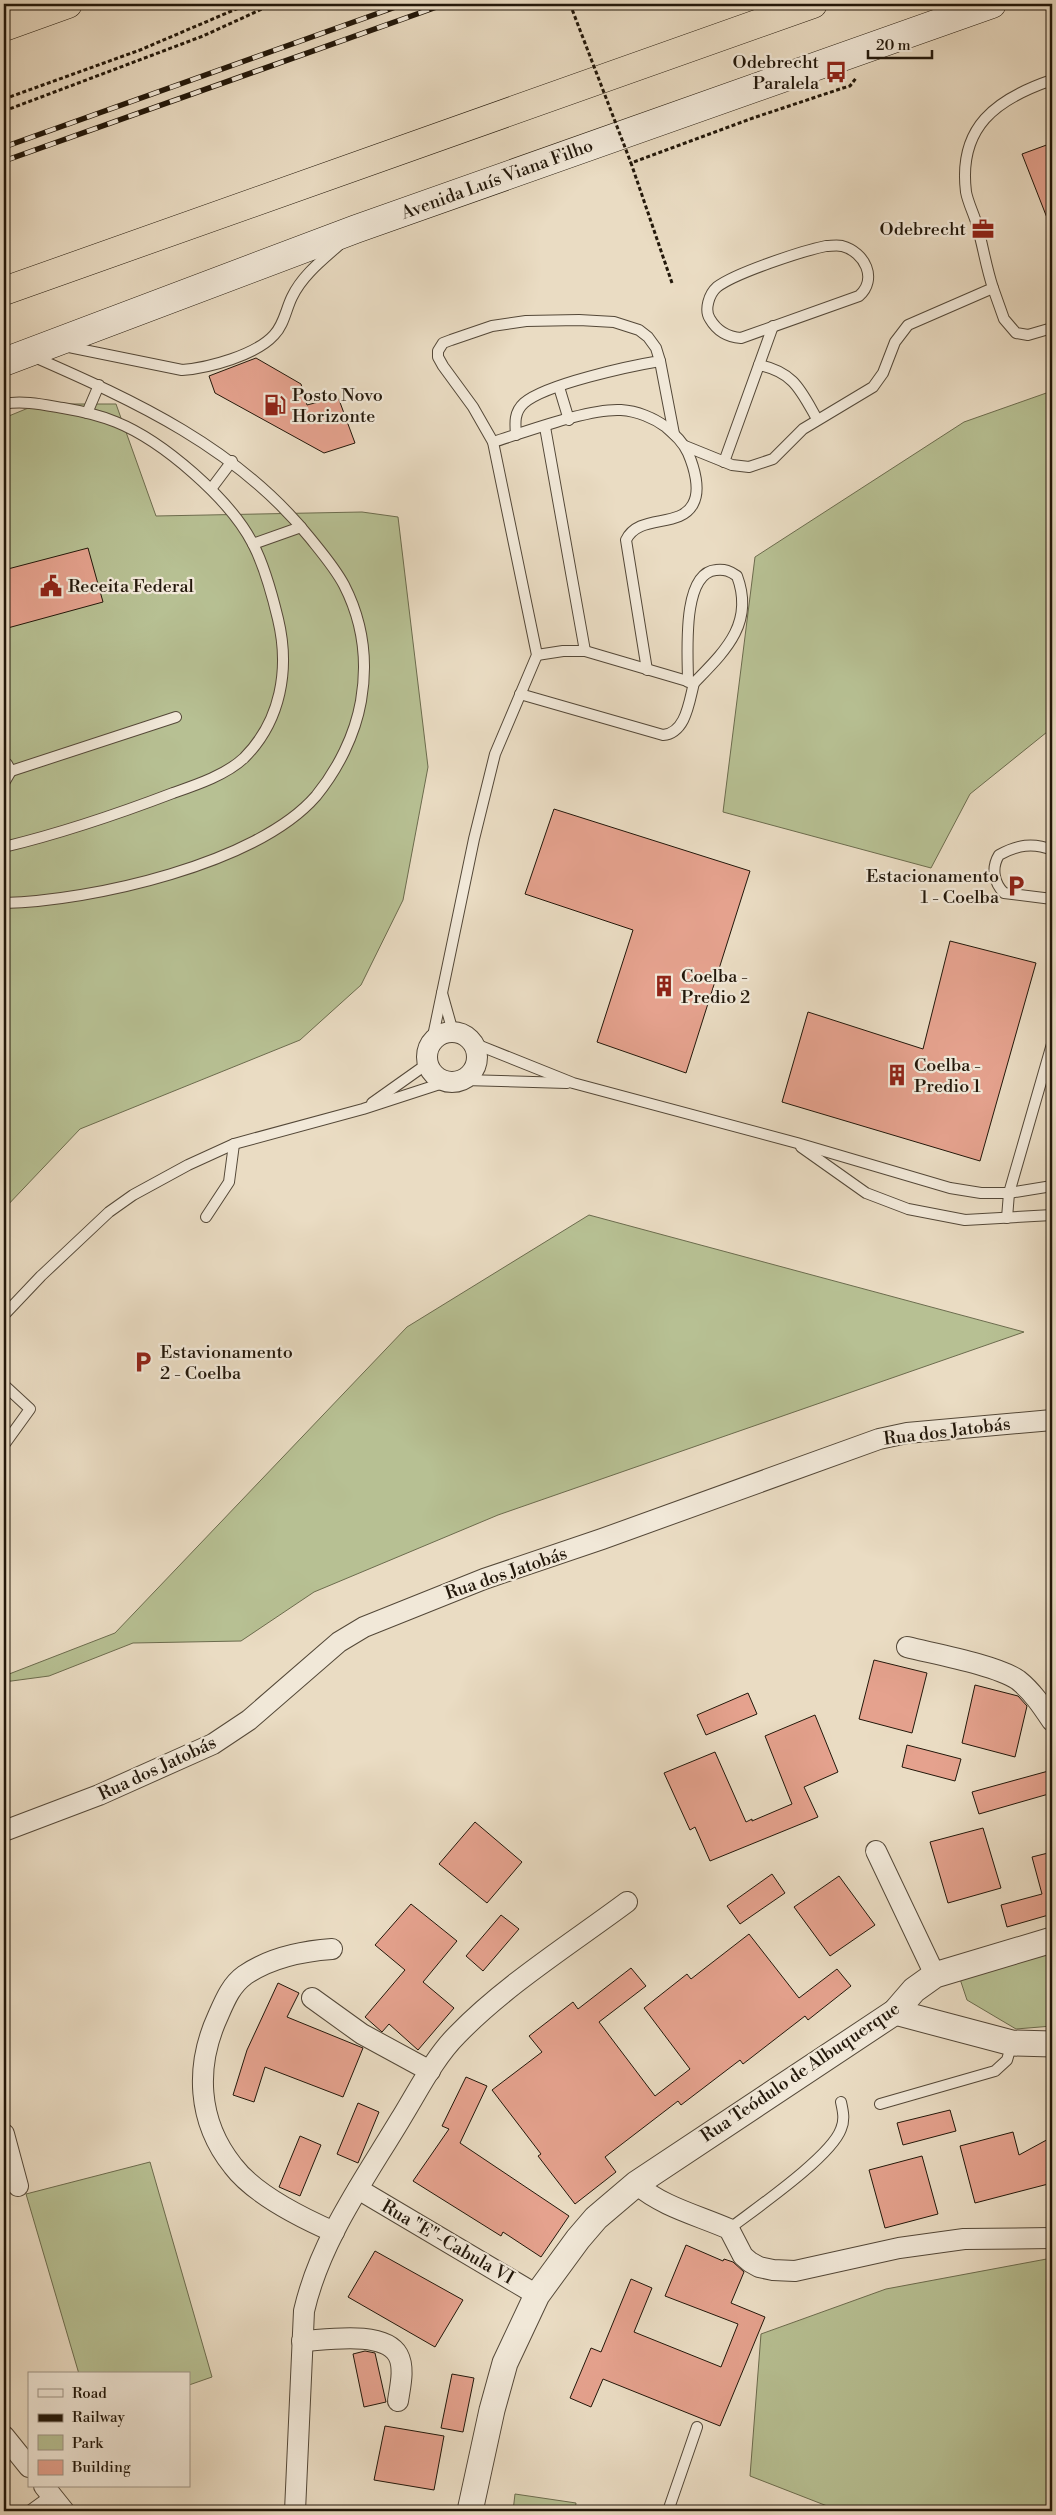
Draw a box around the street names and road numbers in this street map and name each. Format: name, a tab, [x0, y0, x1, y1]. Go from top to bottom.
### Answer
street label: Avenida Luís Viana Filho	[397, 134, 596, 225]
street label: Rua dos Jatobás	[882, 1412, 1012, 1451]
street label: Rua dos Jatobás	[442, 1542, 570, 1605]
street label: Rua dos Jatobás	[94, 1731, 220, 1806]
street label: Rua Teódulo de Albuquerque	[696, 1997, 904, 2148]
street label: Rua "E"-Cabula VI	[377, 2195, 518, 2290]

